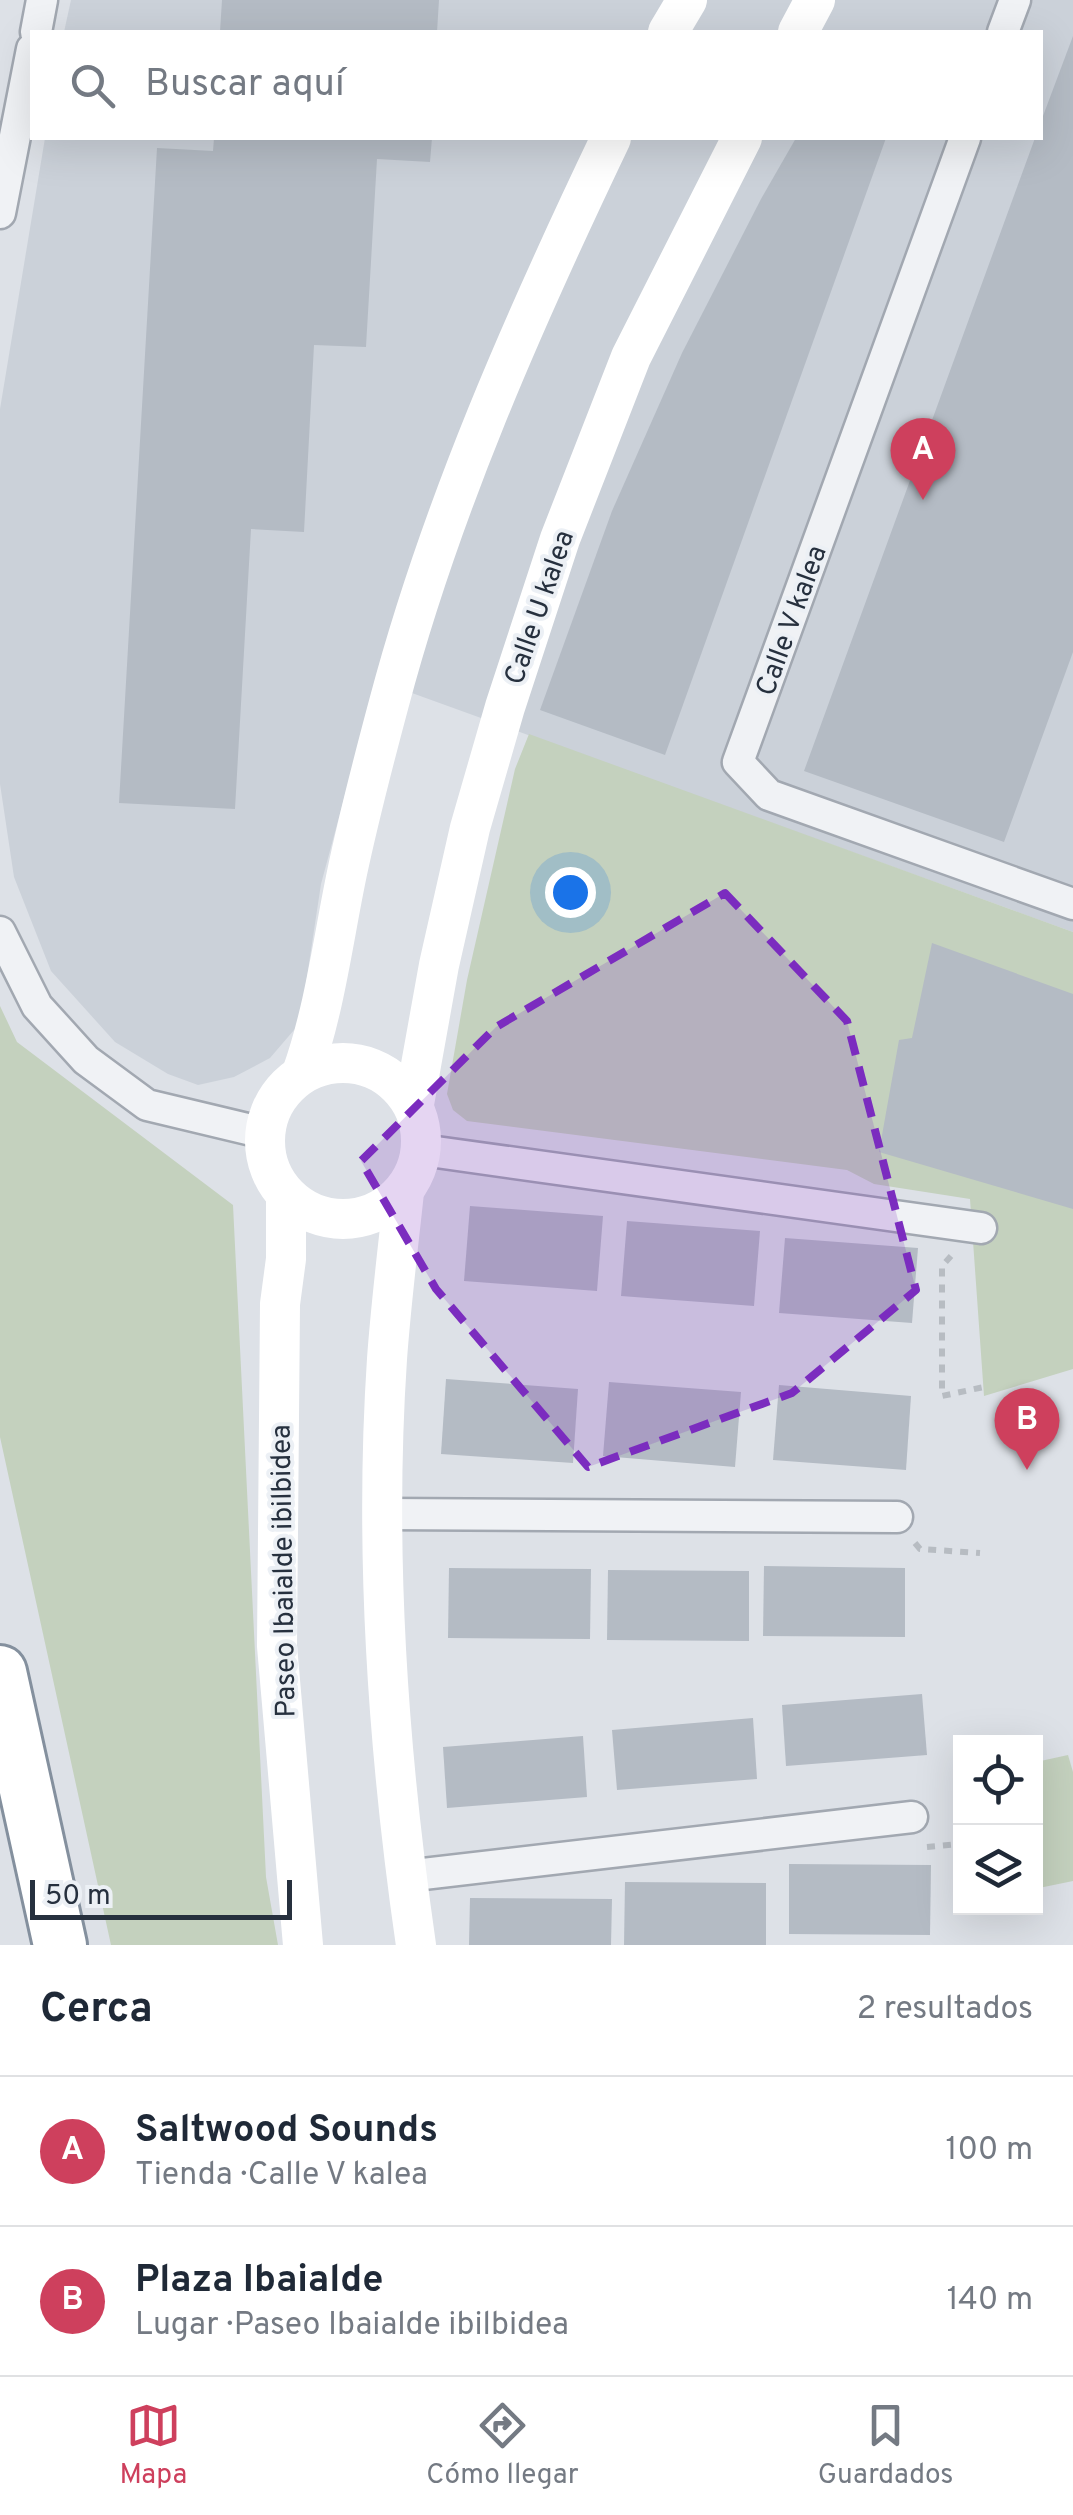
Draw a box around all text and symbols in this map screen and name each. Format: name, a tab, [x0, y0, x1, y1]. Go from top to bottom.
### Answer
search box	[30, 30, 1043, 140]
icon: search	[65, 58, 120, 113]
text: Buscar aquí	[145, 61, 345, 110]
pin: A	[890, 418, 956, 500]
street label: Calle U kalea	[498, 526, 584, 690]
street label: Calle V kalea	[749, 541, 837, 701]
your location	[545, 867, 596, 918]
pin: B	[994, 1388, 1060, 1470]
street label: Paseo Ibaialde ibilbidea	[264, 1424, 306, 1718]
map controls	[953, 1735, 1043, 1915]
button: locate	[953, 1735, 1043, 1825]
button: layers	[953, 1825, 1043, 1915]
scale bar	[30, 1875, 292, 1920]
text: 50 m	[45, 1879, 111, 1915]
text: Cerca	[40, 1984, 153, 2037]
text: 2 resultados	[857, 1990, 1033, 2030]
text: Saltwood Sounds	[135, 2107, 438, 2156]
text: A	[61, 2131, 84, 2171]
text: 100 m	[946, 2131, 1033, 2171]
text: Tienda · Calle V kalea	[135, 2156, 428, 2196]
text: Plaza Ibaialde	[135, 2257, 383, 2306]
text: B	[61, 2281, 84, 2321]
text: 140 m	[947, 2281, 1033, 2321]
text: Lugar · Paseo Ibaialde ibilbidea	[135, 2306, 569, 2346]
tab: Mapa	[120, 2398, 187, 2494]
tab: Cómo llegar	[426, 2398, 579, 2494]
tab: Guardados	[818, 2398, 953, 2494]

